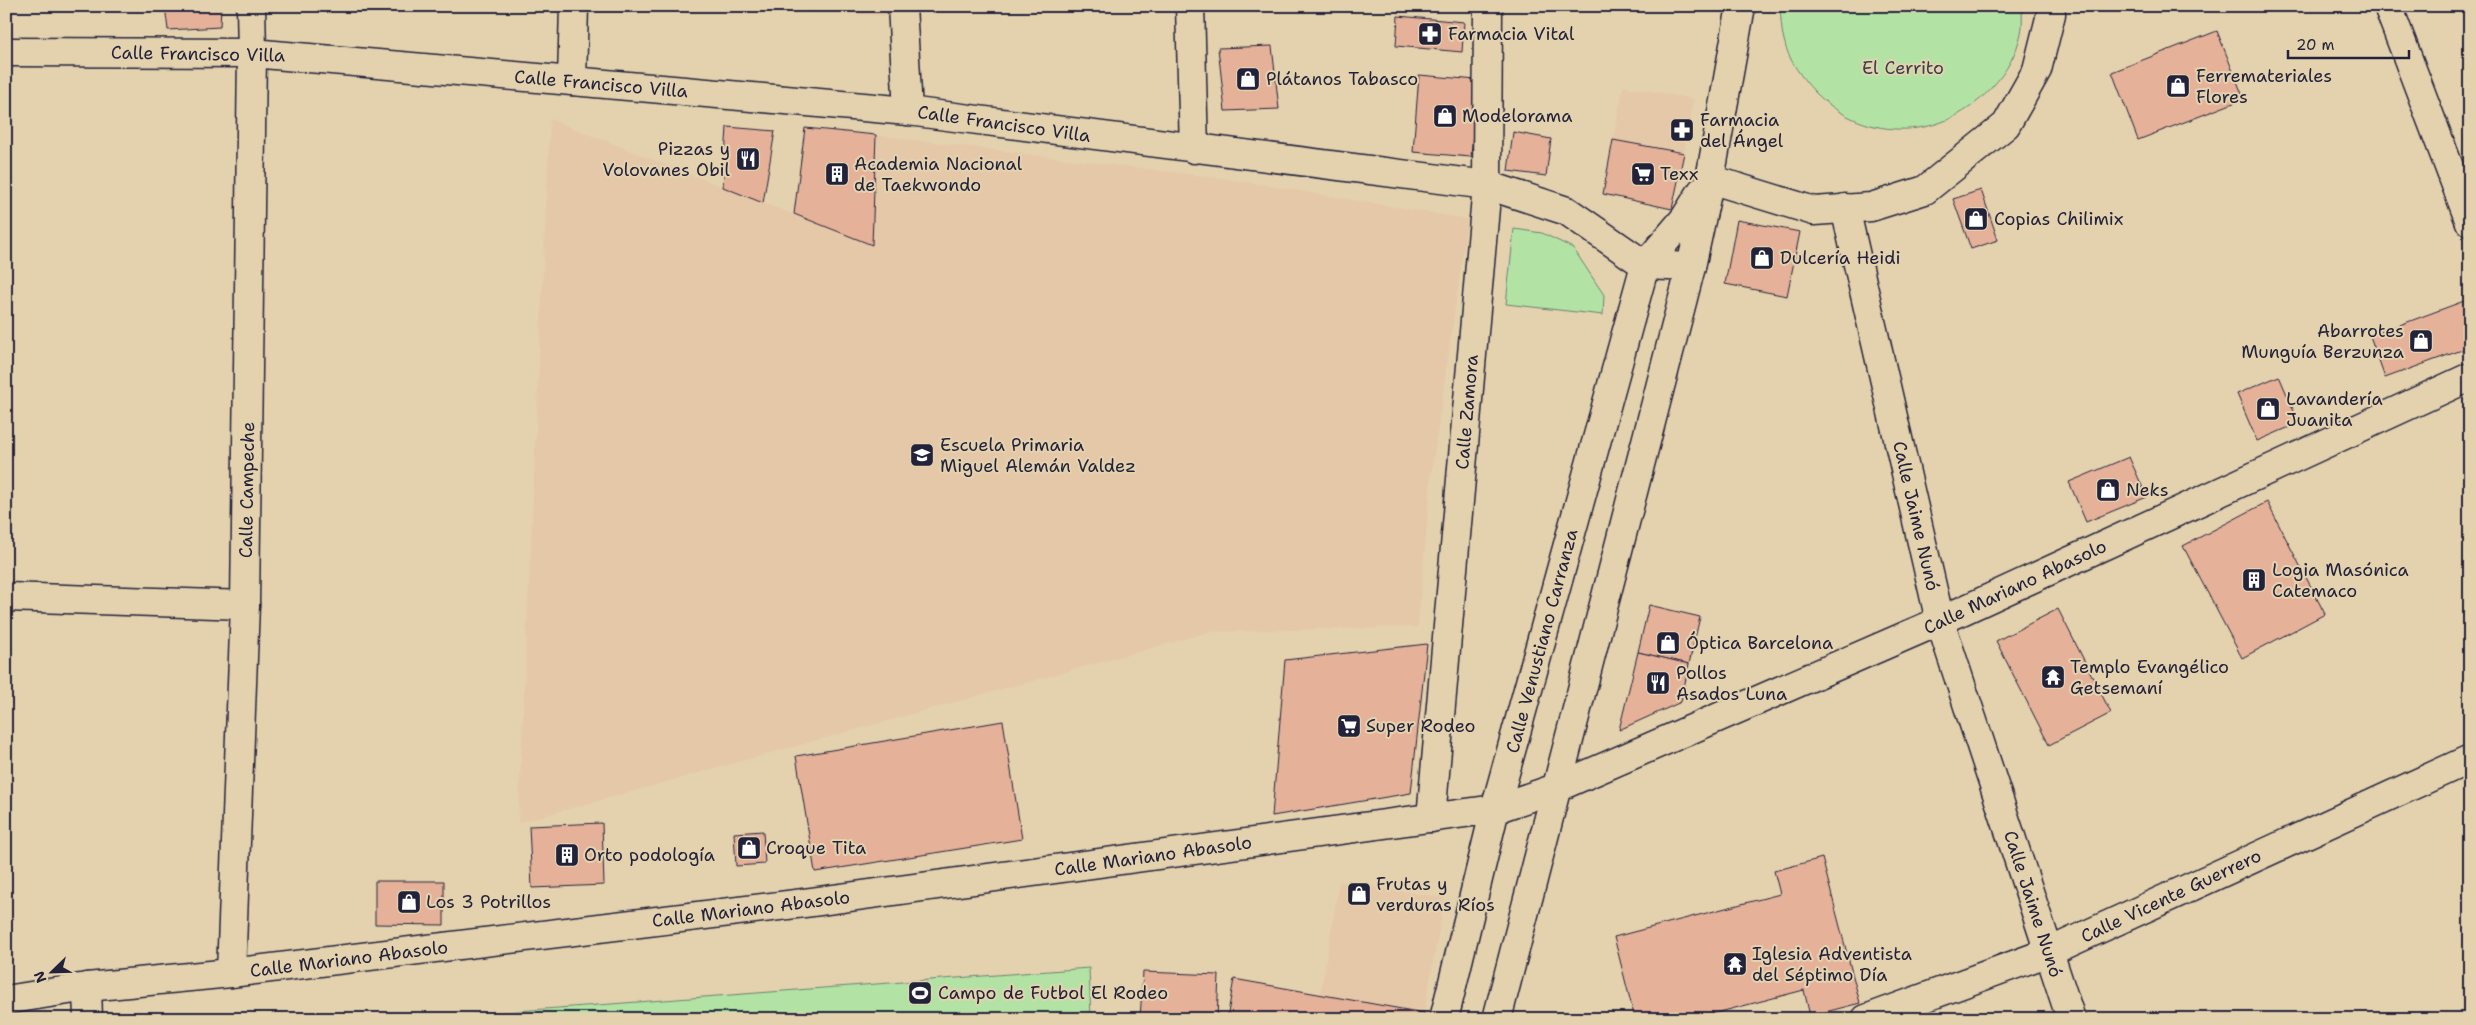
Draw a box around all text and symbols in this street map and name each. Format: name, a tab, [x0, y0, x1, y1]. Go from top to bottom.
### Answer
pharmacy icon: Farmacia Vital	[1417, 21, 1443, 47]
place label: Farmacia Vital	[1448, 22, 1575, 46]
scale bar	[2288, 28, 2410, 60]
text: 20 m	[2296, 35, 2335, 55]
street label: Calle Francisco Villa	[111, 40, 285, 68]
park label: El Cerrito	[1862, 56, 1944, 80]
street label: Calle Francisco Villa	[513, 64, 689, 104]
place label: Ferremateriales Flores	[2196, 64, 2332, 109]
shop icon: Plátanos Tabasco	[1235, 66, 1261, 92]
place label: Plátanos Tabasco	[1266, 67, 1418, 91]
shop icon: Ferremateriales Flores	[2165, 73, 2191, 99]
street label: Calle Francisco Villa	[916, 100, 1092, 148]
shop icon: Modelorama	[1432, 103, 1458, 129]
place label: Modelorama	[1462, 104, 1572, 128]
place label: Farmacia del Ángel	[1700, 108, 1784, 153]
pharmacy icon: Farmacia del Ángel	[1669, 117, 1695, 143]
place label: Pizzas y Volovanes Obil	[602, 137, 731, 182]
restaurant icon: Pizzas y Volovanes Obil	[735, 146, 761, 172]
place label: Academia Nacional de Taekwondo	[854, 152, 1023, 197]
building icon: Academia Nacional de Taekwondo	[824, 161, 850, 187]
supermarket icon: Texx	[1630, 161, 1656, 187]
place label: Texx	[1660, 162, 1698, 186]
shop icon: Copias Chilimix	[1963, 206, 1989, 232]
place label: Copias Chilimix	[1994, 207, 2123, 231]
shop icon: Dulcería Heidi	[1749, 245, 1775, 271]
place label: Dulcería Heidi	[1780, 246, 1901, 270]
place label: Abarrotes Munguía Berzunza	[2241, 319, 2404, 364]
shop icon: Abarrotes Munguía Berzunza	[2408, 328, 2434, 354]
street label: Calle Zamora	[1450, 354, 1484, 470]
place label: Lavandería Juanita	[2286, 387, 2383, 432]
shop icon: Lavandería Juanita	[2255, 396, 2281, 422]
street label: Calle Campeche	[234, 422, 260, 558]
place label: Escuela Primaria Miguel Alemán Valdez	[940, 433, 1136, 478]
street label: Calle Jaime Nunó	[1887, 439, 1945, 593]
school or university icon: Escuela Primaria Miguel Alemán Valdez	[909, 442, 935, 468]
shop icon: Neks	[2095, 477, 2121, 503]
place label: Neks	[2126, 478, 2169, 502]
street label: Calle Venustiano Carranza	[1500, 526, 1584, 756]
street label: Calle Mariano Abasolo	[1920, 534, 2110, 640]
place label: Logia Masónica Catemaco	[2272, 558, 2409, 603]
building icon: Logia Masónica Catemaco	[2241, 567, 2267, 593]
shop icon: Óptica Barcelona	[1655, 630, 1681, 656]
place label: Óptica Barcelona	[1686, 631, 1833, 655]
place label: Templo Evangélico Getsemaní	[2070, 655, 2229, 700]
place label: Pollos Asados Luna	[1676, 661, 1787, 706]
temple icon: Templo Evangélico Getsemaní	[2040, 664, 2066, 690]
restaurant icon: Pollos Asados Luna	[1645, 670, 1671, 696]
supermarket icon: Super Rodeo	[1336, 713, 1362, 739]
place label: Super Rodeo	[1366, 714, 1476, 738]
street label: Calle Jaime Nunó	[1998, 828, 2068, 980]
street label: Calle Mariano Abasolo	[1053, 830, 1253, 882]
shop icon: Croque Tita	[736, 835, 762, 861]
place label: Croque Tita	[766, 836, 866, 860]
building icon: Orto podología	[554, 842, 580, 868]
place label: Orto podología	[584, 843, 715, 867]
street label: Calle Vicente Guerrero	[2077, 844, 2265, 948]
place label: Frutas y verduras Ríos	[1376, 872, 1495, 917]
shop icon: Frutas y verduras Ríos	[1346, 881, 1372, 907]
street label: Calle Mariano Abasolo	[651, 885, 851, 933]
shop icon: Los 3 Potrillos	[396, 889, 422, 915]
place label: Los 3 Potrillos	[426, 890, 551, 914]
street label: Calle Mariano Abasolo	[249, 935, 449, 983]
place label: Iglesia Adventista del Séptimo Día	[1752, 942, 1912, 987]
north arrow	[28, 948, 78, 998]
temple icon: Iglesia Adventista del Séptimo Día	[1722, 951, 1748, 977]
text: N	[30, 968, 50, 986]
sports icon: Campo de Futbol El Rodeo	[907, 980, 933, 1006]
place label: Campo de Futbol El Rodeo	[938, 981, 1168, 1005]

